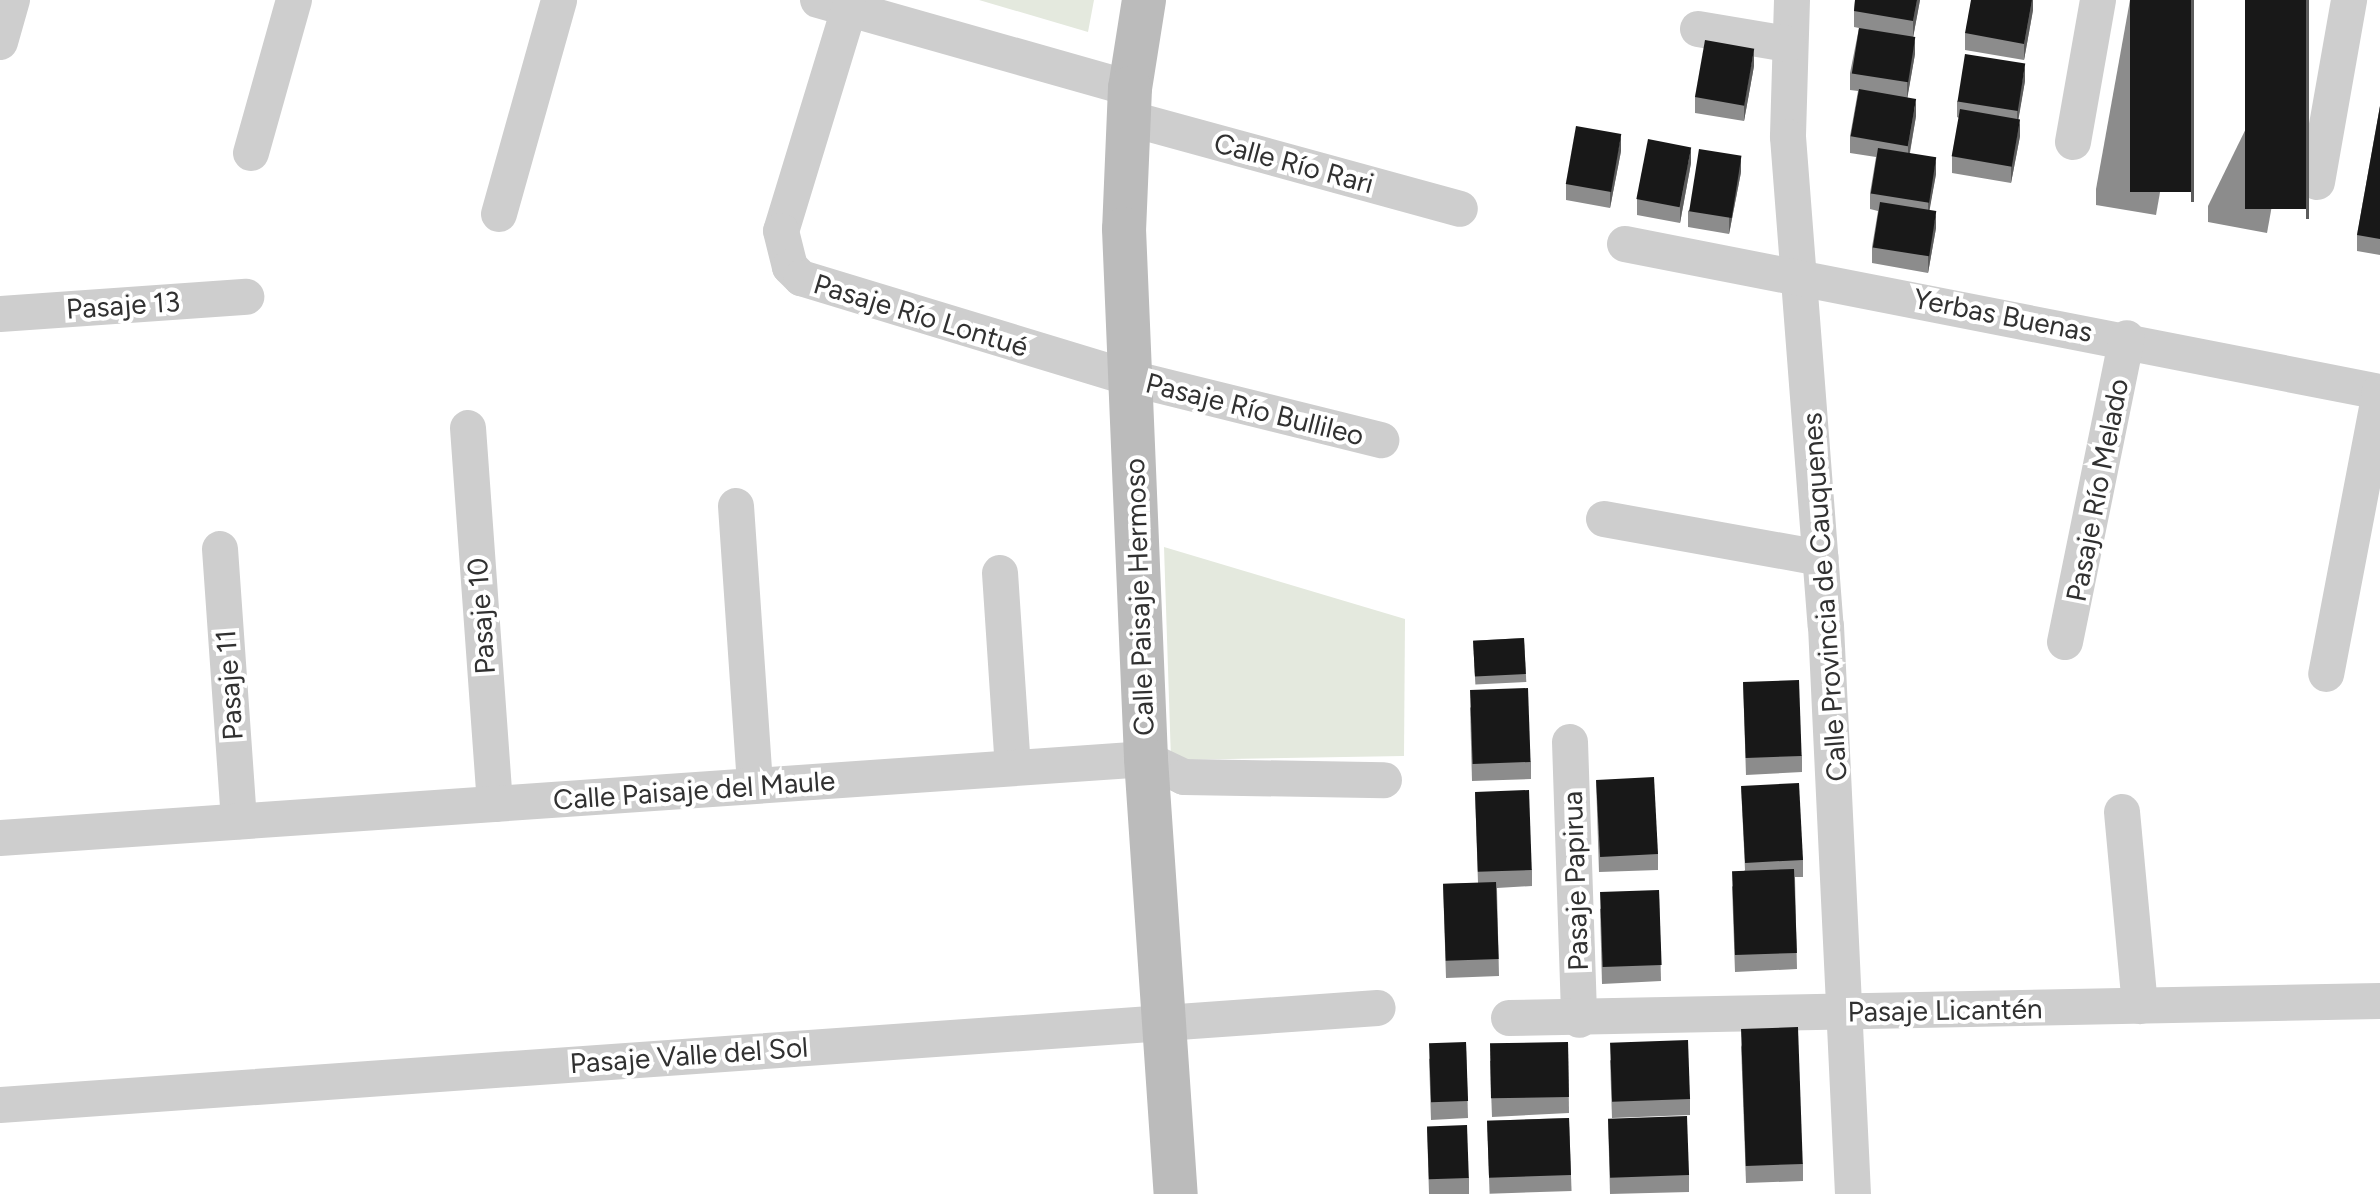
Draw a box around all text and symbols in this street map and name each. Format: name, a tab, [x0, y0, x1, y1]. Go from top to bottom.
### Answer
street label: Calle Río Rari	[1210, 126, 1378, 200]
street label: Pasaje Río Lontué	[810, 266, 1032, 364]
street label: Yerbas Buenas	[1911, 281, 2095, 349]
street label: Pasaje 13	[65, 284, 181, 326]
street label: Pasaje Río Bullileo	[1142, 366, 1368, 452]
street label: Pasaje Río Melado	[2059, 376, 2135, 604]
street label: Calle Provincia de Cauquenes	[1794, 411, 1854, 783]
street label: Calle Paisaje Hermoso	[1117, 458, 1161, 736]
street label: Pasaje 10	[460, 557, 502, 675]
street label: Pasaje 11	[208, 629, 250, 741]
street label: Calle Paisaje del Maule	[552, 763, 836, 817]
street label: Pasaje Papirua	[1555, 791, 1595, 971]
street label: Pasaje Licantén	[1847, 992, 2043, 1028]
street label: Pasaje Valle del Sol	[569, 1030, 809, 1080]

